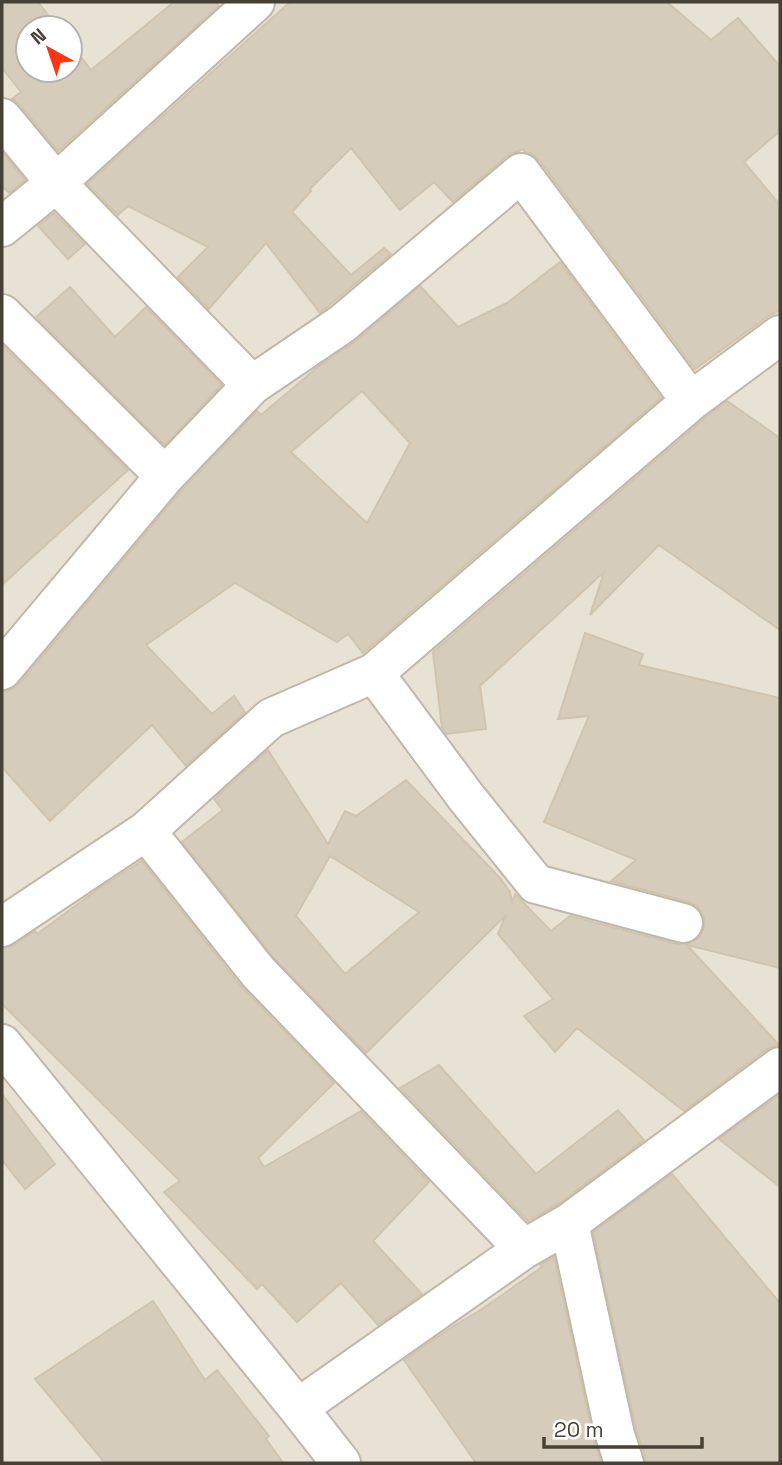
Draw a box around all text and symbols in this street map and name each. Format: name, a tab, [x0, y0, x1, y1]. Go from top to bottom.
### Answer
north arrow	[14, 14, 84, 84]
text: N	[25, 23, 51, 50]
scale bar	[544, 1406, 702, 1450]
text: 20 m	[554, 1416, 604, 1443]

